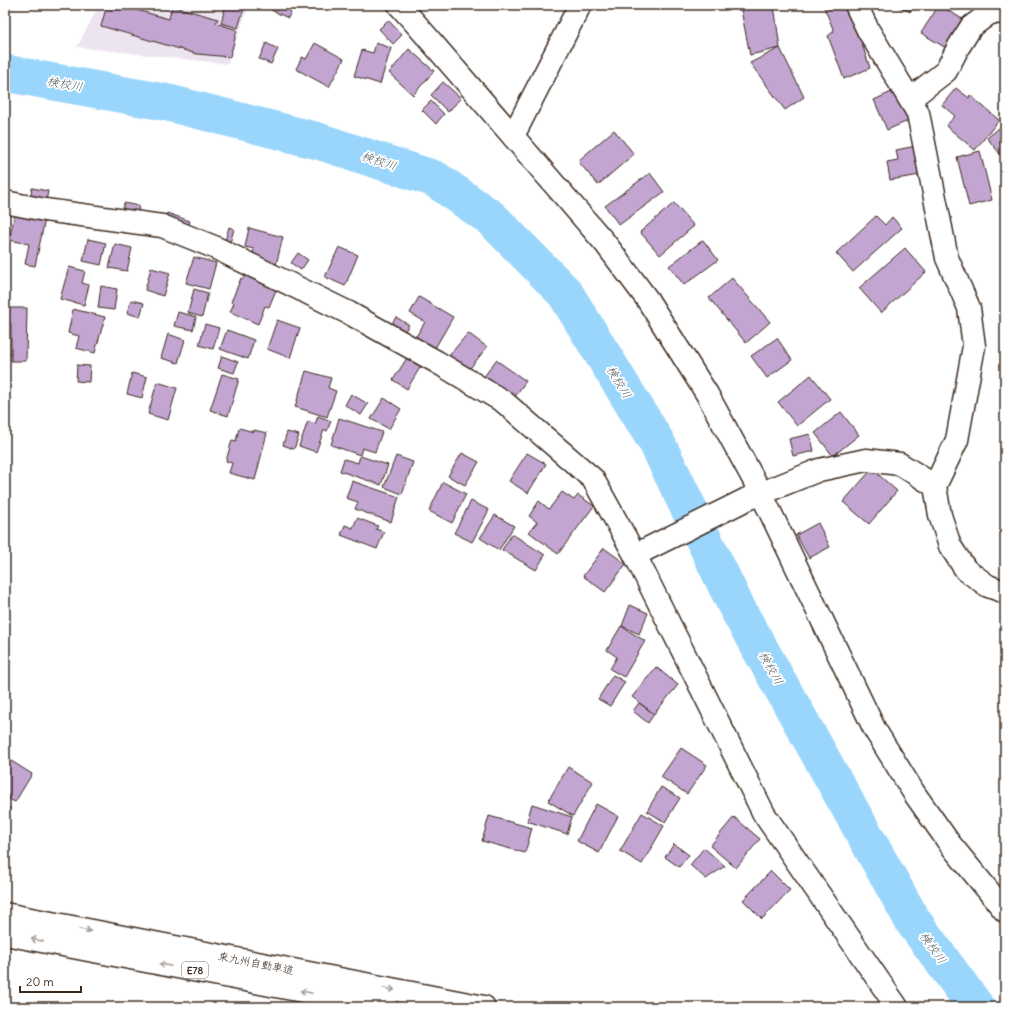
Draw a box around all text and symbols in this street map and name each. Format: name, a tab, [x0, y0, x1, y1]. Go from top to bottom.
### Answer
water label: 検校川	[46, 73, 84, 94]
water label: 検校川	[360, 148, 399, 173]
water label: 検校川	[604, 362, 635, 401]
water label: 検校川	[756, 648, 787, 687]
one-way arrow	[78, 926, 91, 934]
water label: 検校川	[917, 929, 950, 967]
one-way arrow	[31, 936, 44, 944]
street label: 東九州自動車道	[217, 949, 295, 977]
one-way arrow	[159, 960, 172, 968]
road number: E78	[182, 962, 208, 978]
scale bar	[20, 968, 81, 994]
text: 20 m	[26, 974, 54, 989]
one-way arrow	[382, 985, 395, 993]
one-way arrow	[300, 987, 313, 995]

